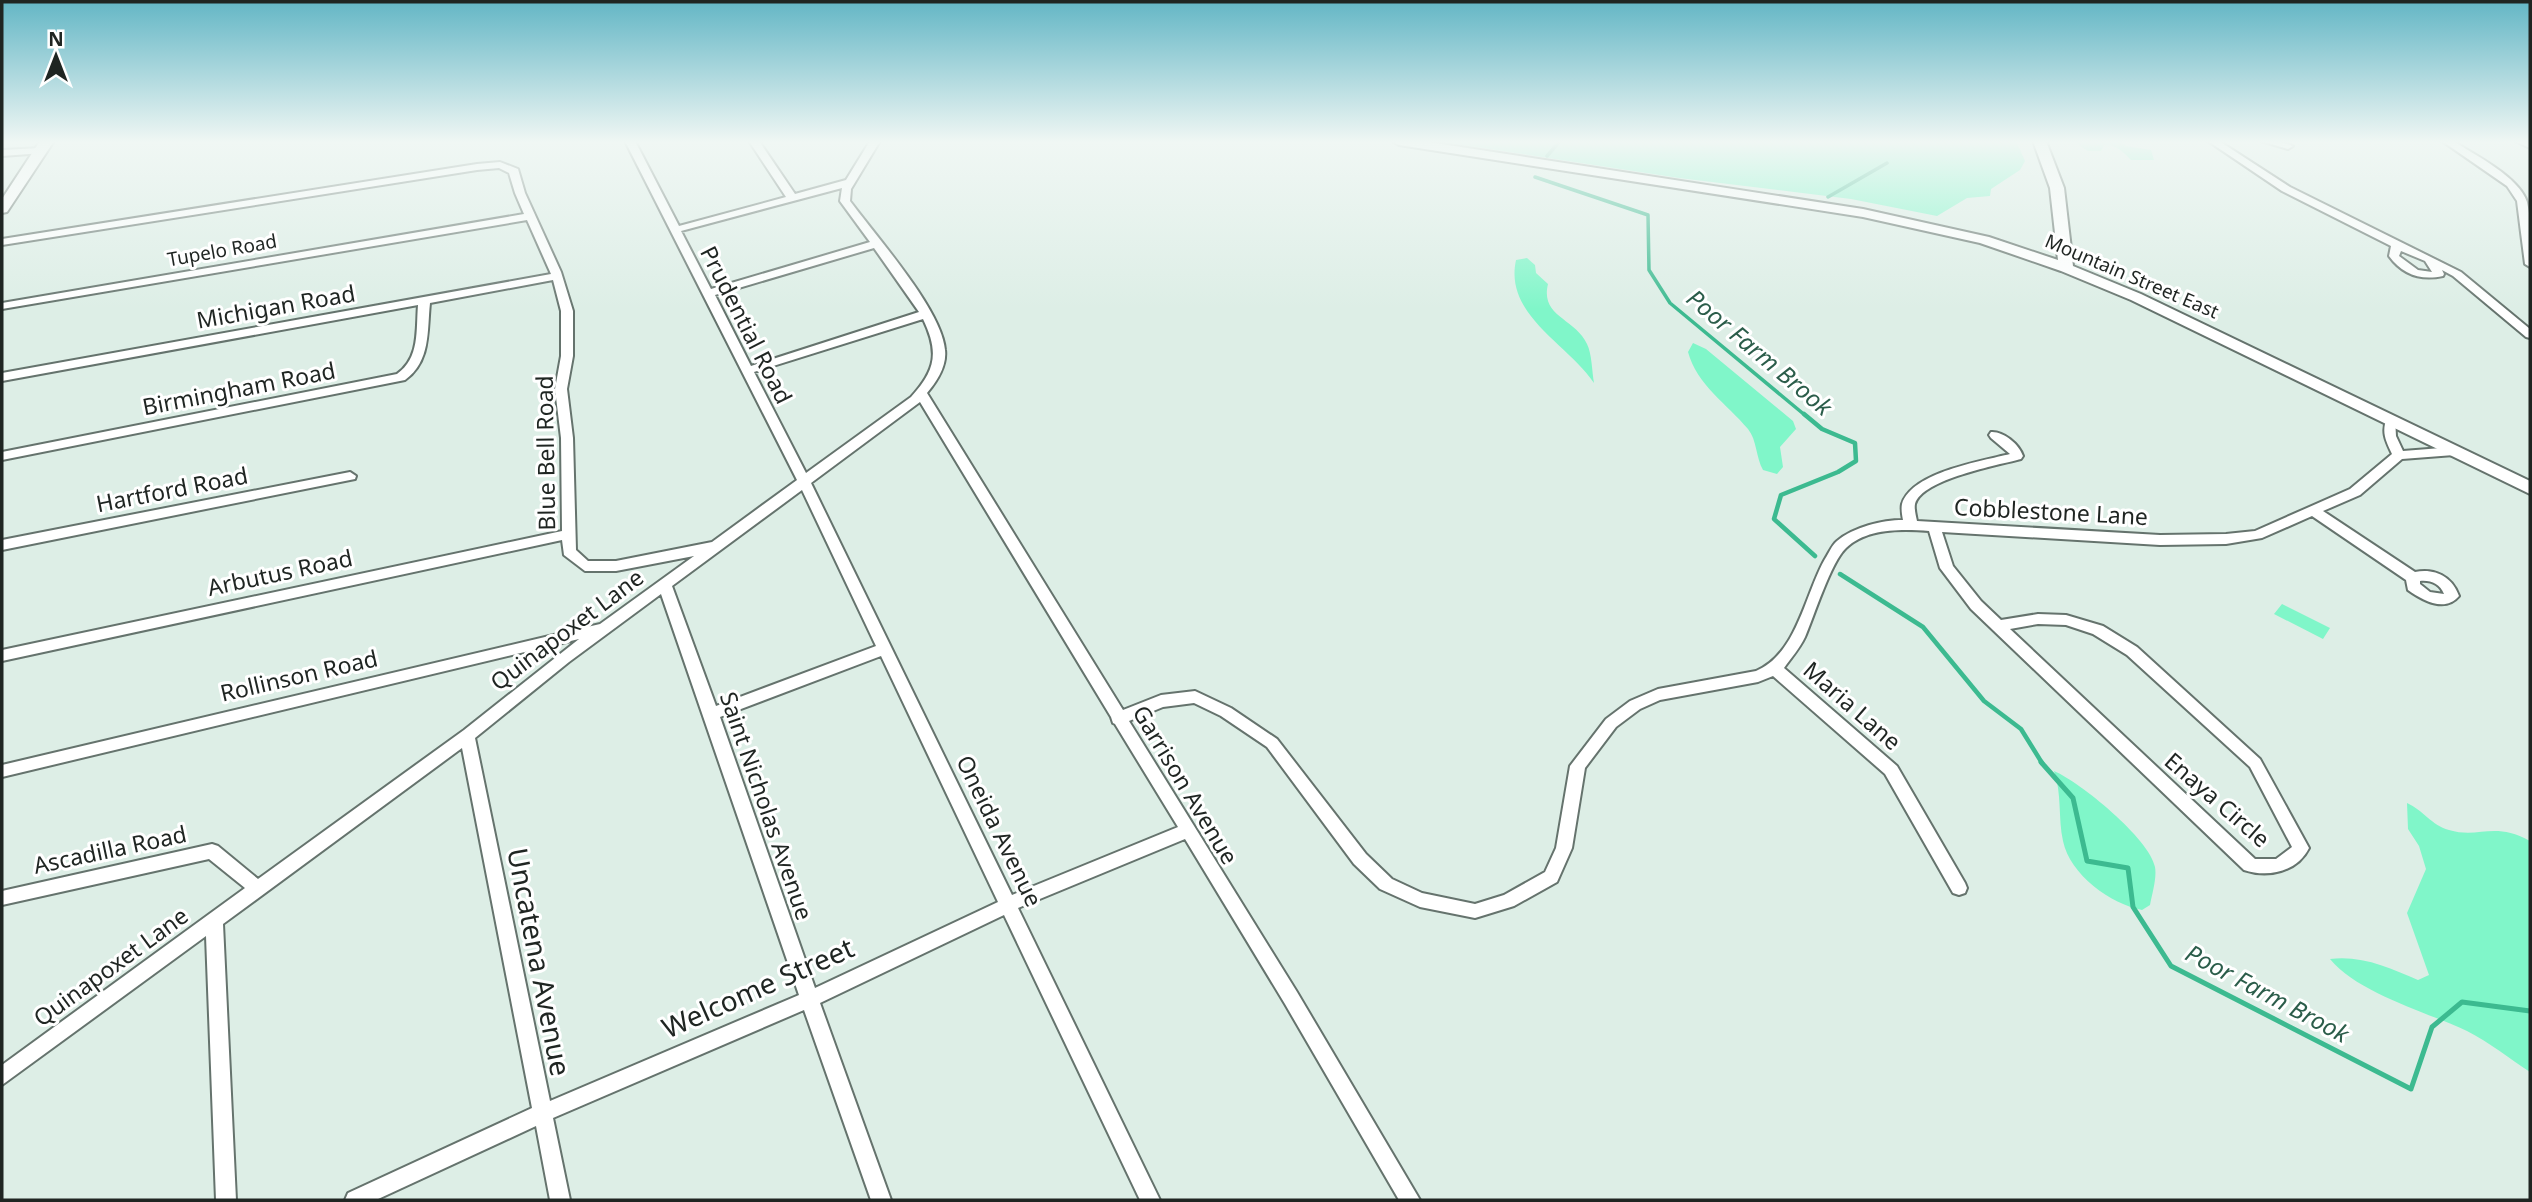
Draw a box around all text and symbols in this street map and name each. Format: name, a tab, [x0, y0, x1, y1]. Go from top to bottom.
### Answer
north arrow	[21, 21, 91, 91]
text: N	[48, 26, 64, 52]
street label: Tupelo Road	[165, 228, 279, 272]
street label: Mountain Street East	[2041, 228, 2223, 324]
street label: Prudential Road	[693, 240, 800, 409]
street label: Michigan Road	[194, 276, 358, 336]
water label: Poor Farm Brook	[1680, 281, 1841, 423]
street label: Birmingham Road	[140, 354, 338, 422]
street label: Blue Bell Road	[528, 375, 562, 531]
street label: Hartford Road	[93, 459, 250, 519]
street label: Cobblestone Lane	[1953, 490, 2149, 532]
street label: Arbutus Road	[204, 541, 355, 603]
street label: Quinapoxet Lane	[483, 561, 649, 697]
street label: Rollinson Road	[217, 641, 381, 709]
street label: Maria Lane	[1797, 654, 1909, 757]
street label: Saint Nicholas Avenue	[713, 687, 821, 924]
street label: Garrison Avenue	[1126, 699, 1246, 870]
street label: Enaya Circle	[2158, 745, 2277, 854]
street label: Oneida Avenue	[949, 749, 1050, 912]
street label: Ascadilla Road	[30, 817, 189, 881]
street label: Uncatena Avenue	[499, 845, 581, 1079]
street label: Quinapoxet Lane	[27, 899, 194, 1033]
street label: Welcome Street	[656, 928, 860, 1046]
water label: Poor Farm Brook	[2180, 936, 2356, 1050]

